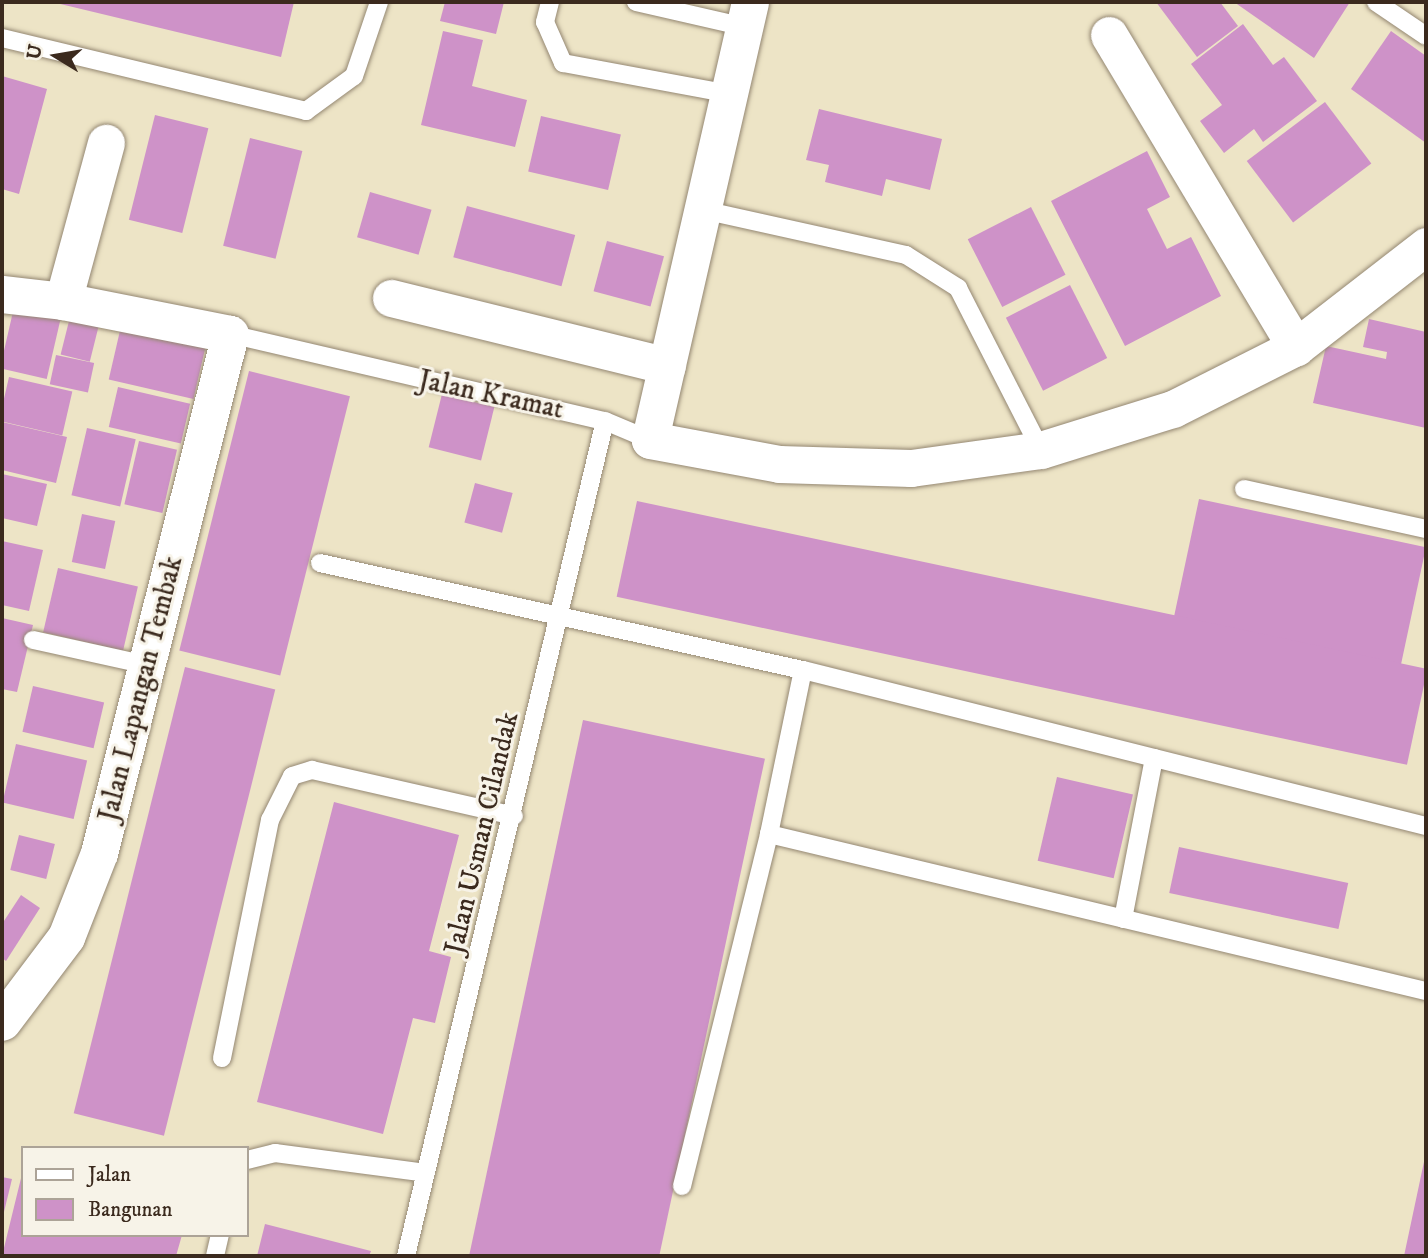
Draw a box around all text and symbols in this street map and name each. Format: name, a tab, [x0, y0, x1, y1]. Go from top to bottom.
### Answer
north arrow	[21, 21, 91, 91]
text: U	[22, 42, 48, 61]
street label: Jalan Kramat	[415, 363, 567, 427]
street label: Jalan Lapangan Tembak	[92, 553, 190, 825]
street label: Jalan Usman Cilandak	[438, 709, 526, 957]
legend	[21, 1146, 248, 1237]
text: Jalan	[88, 1162, 131, 1188]
text: Bangunan	[88, 1197, 172, 1223]

